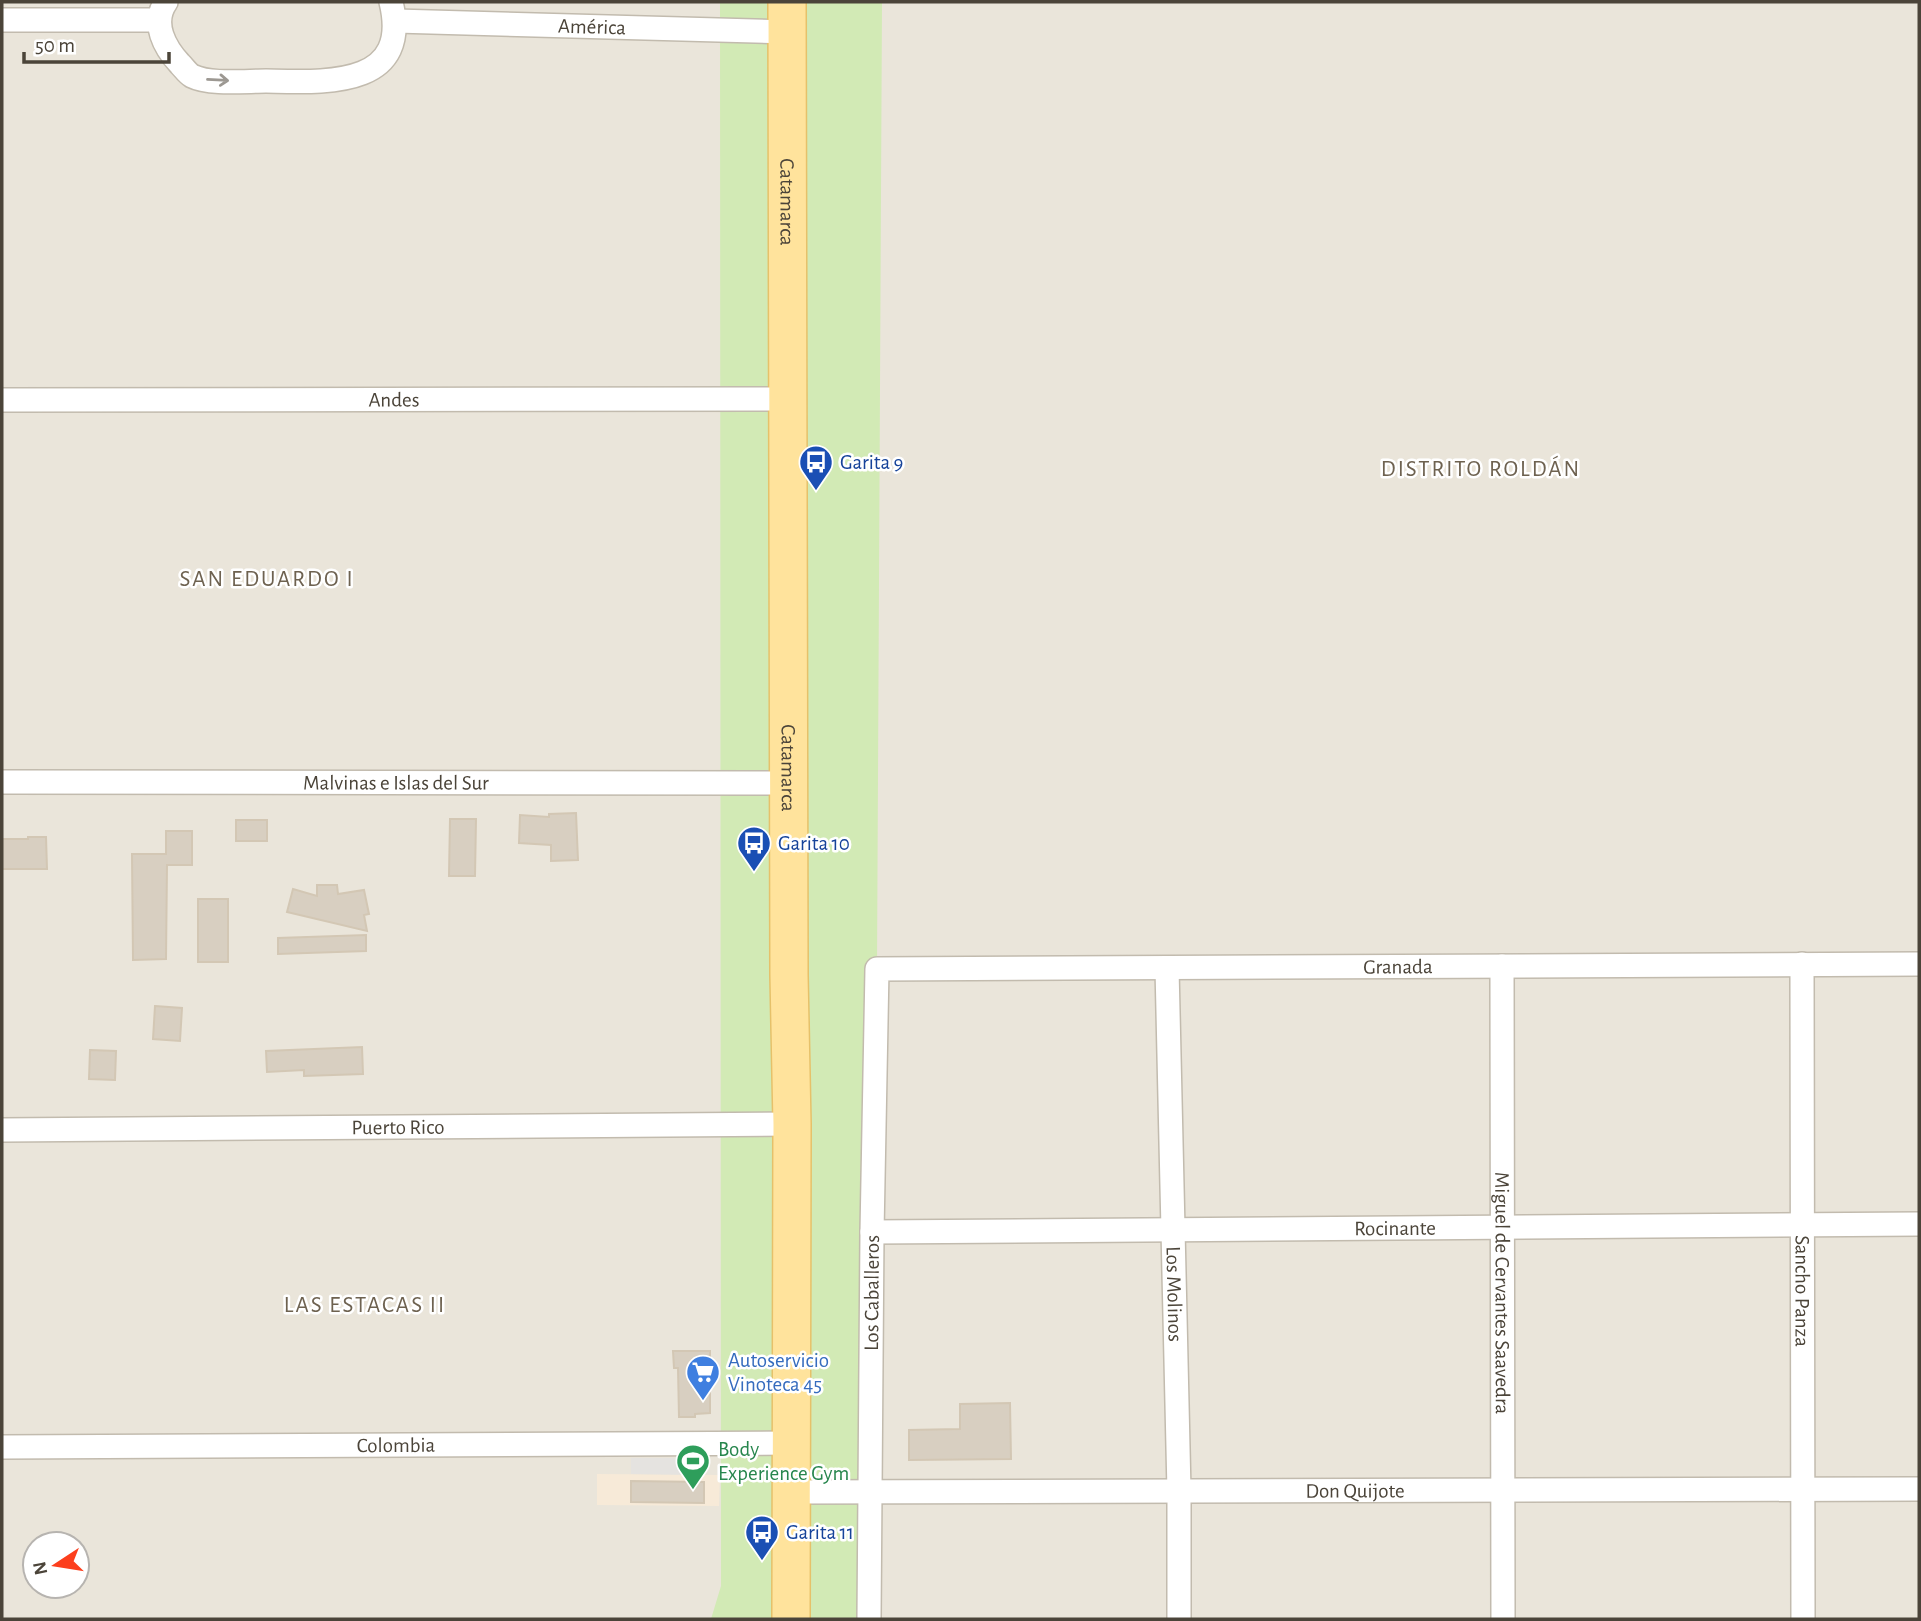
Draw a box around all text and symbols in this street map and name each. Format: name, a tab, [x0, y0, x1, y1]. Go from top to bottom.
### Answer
street label: América	[558, 16, 626, 38]
scale bar	[24, 21, 170, 65]
text: 50 m	[35, 35, 75, 56]
one-way arrow	[206, 74, 229, 87]
street label: Catamarca	[776, 158, 798, 246]
street label: Andes	[368, 389, 420, 411]
bus stop icon: Garita 9	[797, 443, 835, 492]
place label: Garita 9	[840, 452, 903, 473]
district label: DISTRITO ROLDÁN	[1381, 455, 1581, 481]
district label: SAN EDUARDO I	[179, 568, 355, 591]
street label: Catamarca	[777, 724, 799, 812]
street label: Malvinas e Islas del Sur	[303, 772, 489, 794]
bus stop icon: Garita 10	[735, 824, 773, 873]
place label: Garita 10	[778, 833, 850, 854]
street label: Granada	[1363, 956, 1433, 978]
street label: Puerto Rico	[351, 1117, 445, 1138]
street label: Miguel de Cervantes Saavedra	[1491, 1172, 1513, 1415]
street label: Rocinante	[1354, 1218, 1436, 1239]
street label: Los Caballeros	[861, 1235, 883, 1351]
street label: Sancho Panza	[1791, 1235, 1813, 1347]
street label: Los Molinos	[1162, 1246, 1186, 1342]
district label: LAS ESTACAS II	[284, 1294, 446, 1317]
place label: Autoservicio Vinoteca 45	[728, 1350, 829, 1395]
supermarket icon: Autoservicio Vinoteca 45	[684, 1353, 722, 1402]
street label: Colombia	[357, 1435, 436, 1456]
place label: Body Experience Gym	[718, 1439, 849, 1484]
sports icon: Body Experience Gym	[674, 1442, 712, 1491]
street label: Don Quijote	[1305, 1480, 1405, 1502]
bus stop icon: Garita 11	[743, 1513, 781, 1562]
place label: Garita 11	[786, 1522, 854, 1543]
north arrow	[21, 1530, 91, 1600]
text: N	[30, 1560, 52, 1577]

